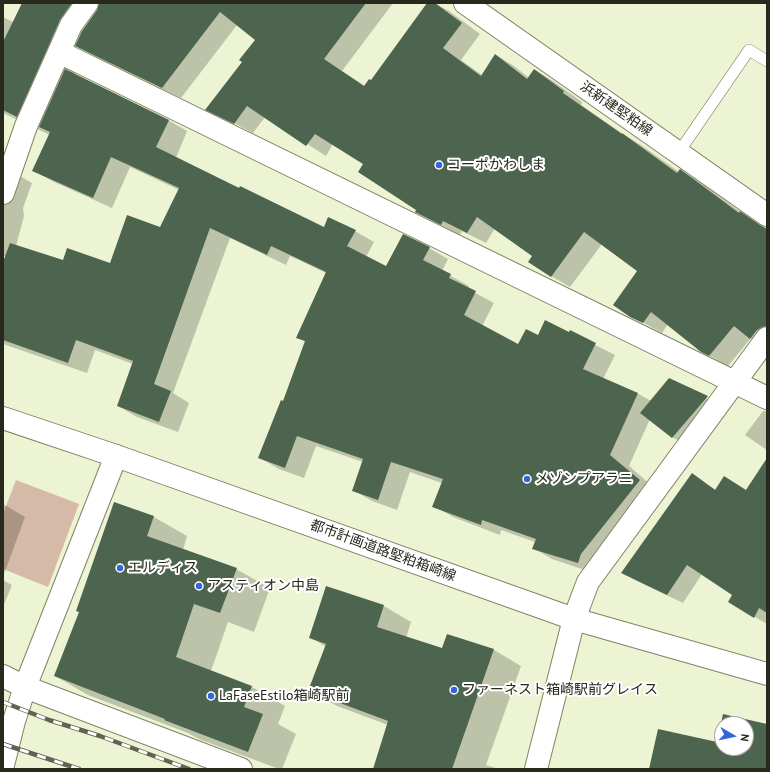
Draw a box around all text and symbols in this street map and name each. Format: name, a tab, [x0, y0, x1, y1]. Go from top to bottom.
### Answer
street label: 浜新建堅粕線	[577, 78, 655, 140]
place label: コーポかわしま	[447, 157, 545, 173]
marker: コーポかわしま	[434, 160, 444, 170]
place label: メゾンプアラニ	[535, 471, 633, 487]
marker: メゾンプアラニ	[522, 474, 532, 484]
street label: 都市計画道路堅粕箱崎線	[308, 517, 458, 585]
place label: エルディス	[128, 560, 198, 576]
marker: エルディス	[115, 563, 125, 573]
place label: アスティオン中島	[207, 578, 319, 594]
marker: アスティオン中島	[194, 581, 204, 591]
place label: ファーネスト箱崎駅前グレイス	[462, 682, 658, 698]
marker: ファーネスト箱崎駅前グレイス	[449, 685, 459, 695]
place label: LaFaseEstilo箱崎駅前	[219, 688, 350, 704]
marker: LaFaseEstilo箱崎駅前	[206, 691, 216, 701]
north arrow	[714, 716, 754, 756]
text: N	[737, 733, 752, 742]

